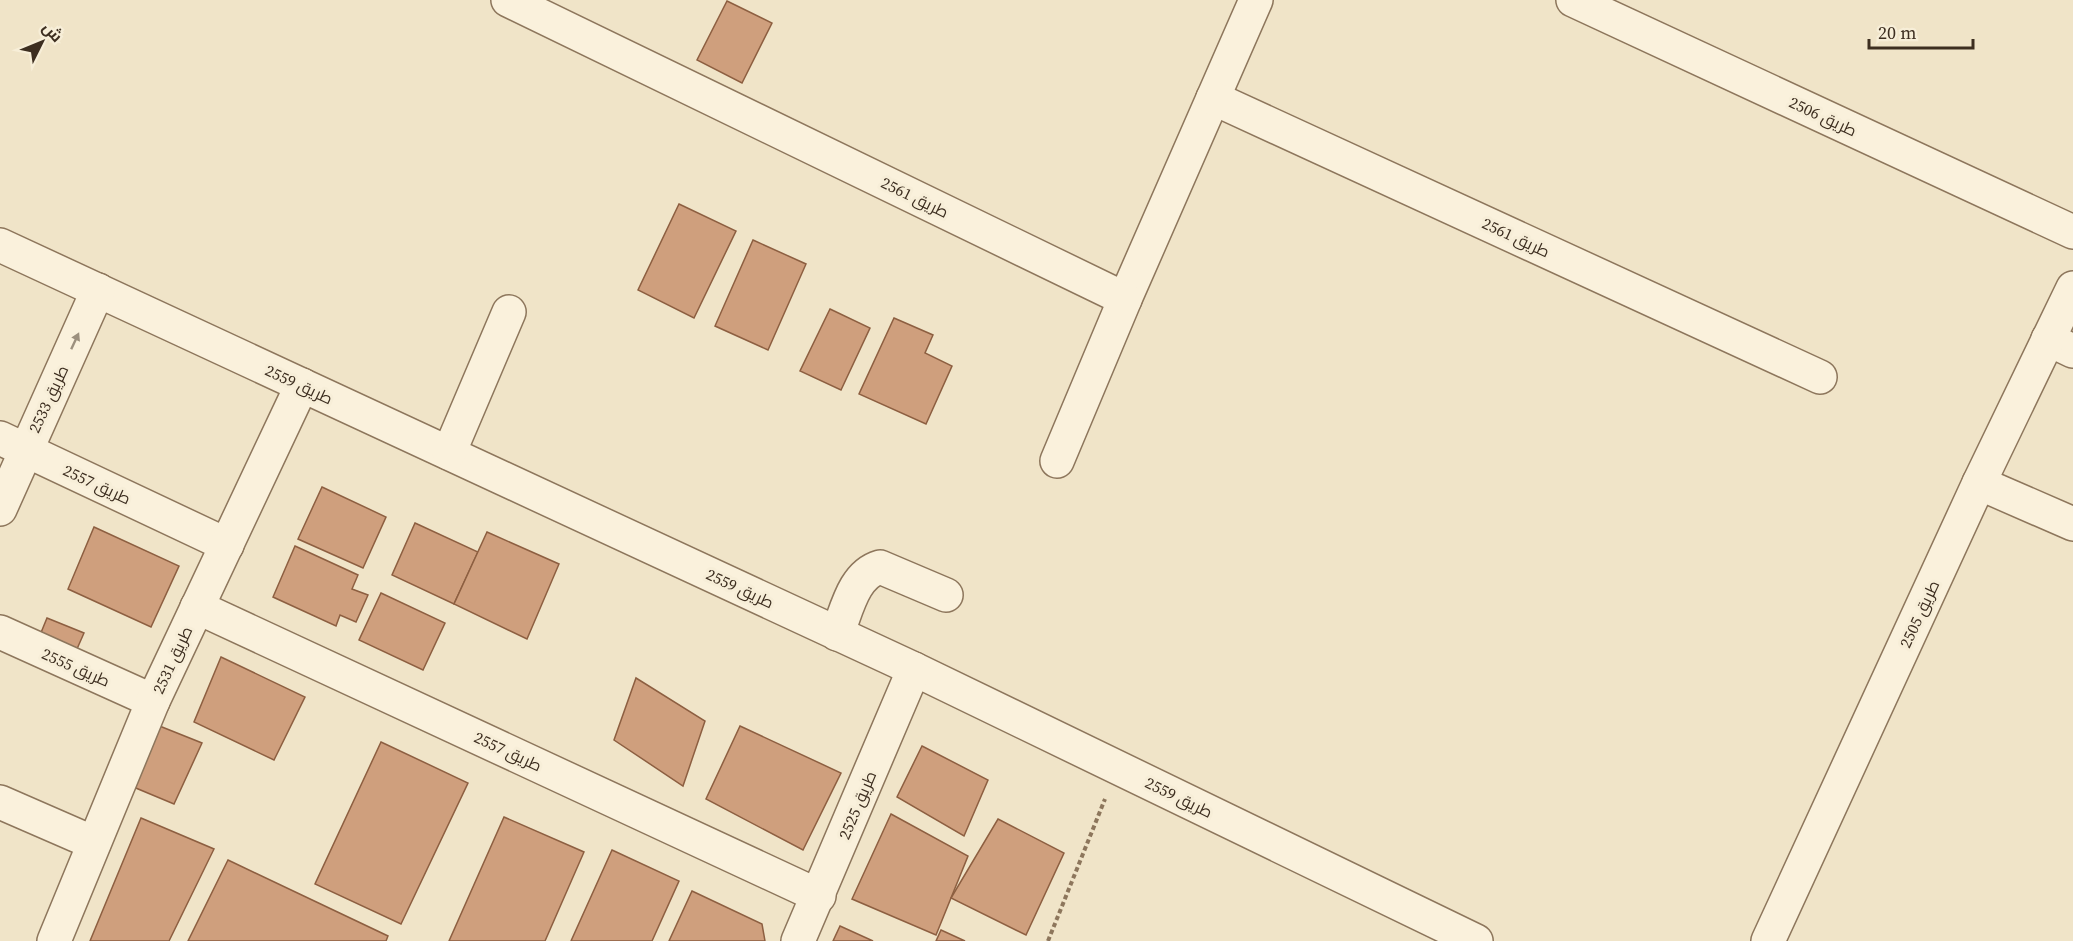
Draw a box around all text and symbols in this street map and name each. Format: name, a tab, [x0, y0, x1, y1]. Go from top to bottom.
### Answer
north arrow	[12, 12, 72, 72]
scale bar	[1869, 12, 1972, 50]
text: ش	[38, 17, 68, 47]
text: 20 m	[1878, 20, 1916, 45]
street label: طريق 2506	[1786, 91, 1860, 141]
street label: طريق 2561	[878, 171, 952, 223]
street label: طريق 2561	[1479, 212, 1553, 262]
one-way arrow	[70, 331, 80, 349]
street label: طريق 2559	[262, 359, 336, 409]
street label: طريق 2533	[23, 362, 73, 436]
street label: طريق 2557	[60, 459, 134, 509]
street label: طريق 2559	[703, 563, 777, 613]
street label: طريق 2505	[1894, 577, 1944, 651]
street label: طريق 2531	[147, 623, 197, 697]
street label: طريق 2555	[38, 642, 114, 692]
street label: طريق 2557	[471, 726, 545, 776]
street label: طريق 2525	[833, 767, 881, 843]
street label: طريق 2559	[1142, 771, 1216, 823]

